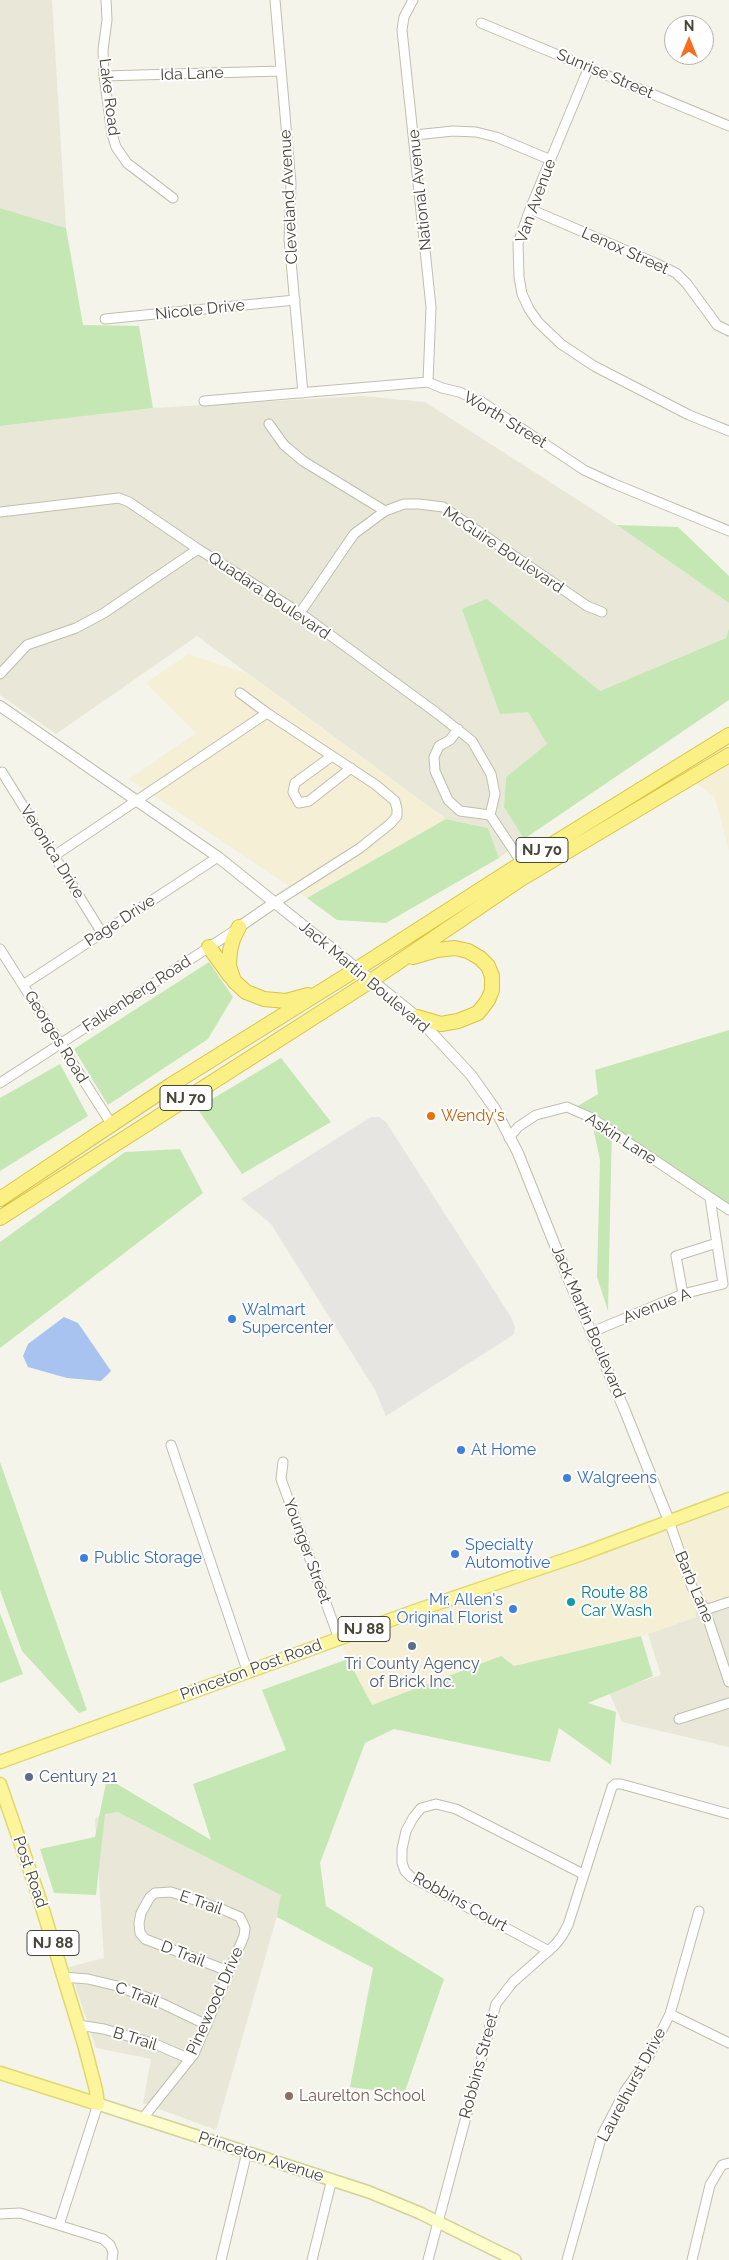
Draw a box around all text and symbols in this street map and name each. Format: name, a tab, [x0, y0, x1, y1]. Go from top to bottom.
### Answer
north arrow	[664, 15, 714, 65]
text: N	[684, 18, 694, 34]
street label: Sunrise Street	[554, 45, 656, 103]
street label: Lake Road	[95, 57, 123, 137]
street label: Ida Lane	[160, 63, 224, 85]
street label: National Avenue	[404, 128, 436, 252]
street label: Cleveland Avenue	[276, 129, 302, 265]
street label: Van Avenue	[512, 156, 560, 246]
street label: Lenox Street	[578, 223, 672, 279]
street label: Nicole Drive	[154, 296, 246, 324]
street label: Worth Street	[460, 388, 550, 452]
street label: McGuire Boulevard	[439, 502, 567, 598]
street label: Quadara Boulevard	[204, 548, 334, 644]
street label: Veronica Drive	[16, 802, 88, 902]
road number: NJ 70	[516, 838, 568, 862]
street label: Page Drive	[81, 891, 159, 951]
street label: Jack Martin Boulevard	[295, 917, 433, 1037]
street label: Falkenberg Road	[79, 952, 195, 1036]
street label: Georges Road	[20, 987, 92, 1087]
road number: NJ 70	[160, 1086, 212, 1110]
place label: Wendy's	[441, 1106, 505, 1126]
street label: Askin Lane	[582, 1109, 660, 1169]
marker: Wendy's	[425, 1110, 437, 1122]
street label: Jack Martin Boulevard	[547, 1243, 629, 1401]
street label: Avenue A	[620, 1284, 694, 1328]
place label: Walmart Supercenter	[242, 1300, 333, 1338]
marker: Walmart Supercenter	[226, 1313, 238, 1325]
place label: At Home	[471, 1440, 536, 1460]
marker: At Home	[455, 1444, 467, 1456]
place label: Walgreens	[577, 1468, 657, 1488]
marker: Walgreens	[561, 1472, 573, 1484]
street label: Younger Street	[279, 1496, 335, 1606]
place label: Specialty Automotive	[465, 1535, 550, 1573]
place label: Public Storage	[94, 1548, 202, 1568]
marker: Specialty Automotive	[449, 1548, 461, 1560]
street label: Barb Lane	[670, 1548, 718, 1626]
marker: Public Storage	[78, 1552, 90, 1564]
place label: Route 88 Car Wash	[581, 1583, 652, 1621]
place label: Mr. Allen's Original Florist	[397, 1590, 503, 1628]
marker: Route 88 Car Wash	[565, 1596, 577, 1608]
marker: Mr. Allen's Original Florist	[507, 1603, 519, 1615]
road number: NJ 88	[338, 1616, 390, 1642]
street label: Princeton Post Road	[178, 1635, 324, 1705]
marker: Tri County Agency of Brick Inc.	[406, 1640, 418, 1652]
place label: Tri County Agency of Brick Inc.	[344, 1654, 480, 1692]
place label: Century 21	[39, 1767, 117, 1787]
marker: Century 21	[23, 1771, 35, 1783]
street label: Post Road	[9, 1833, 51, 1911]
street label: Robbins Court	[409, 1868, 511, 1936]
street label: E Trail	[177, 1887, 225, 1919]
road number: NJ 88	[27, 1930, 79, 1956]
street label: D Trail	[158, 1937, 208, 1971]
street label: Pinewood Drive	[183, 1944, 247, 2058]
street label: C Trail	[112, 1978, 162, 2012]
street label: Robbins Street	[456, 2011, 502, 2121]
street label: B Trail	[111, 2023, 159, 2055]
street label: Laurelhurst Drive	[594, 2025, 670, 2145]
place label: Laurelton School	[299, 2086, 425, 2106]
marker: Laurelton School	[283, 2090, 295, 2102]
street label: Princeton Avenue	[196, 2128, 326, 2186]

